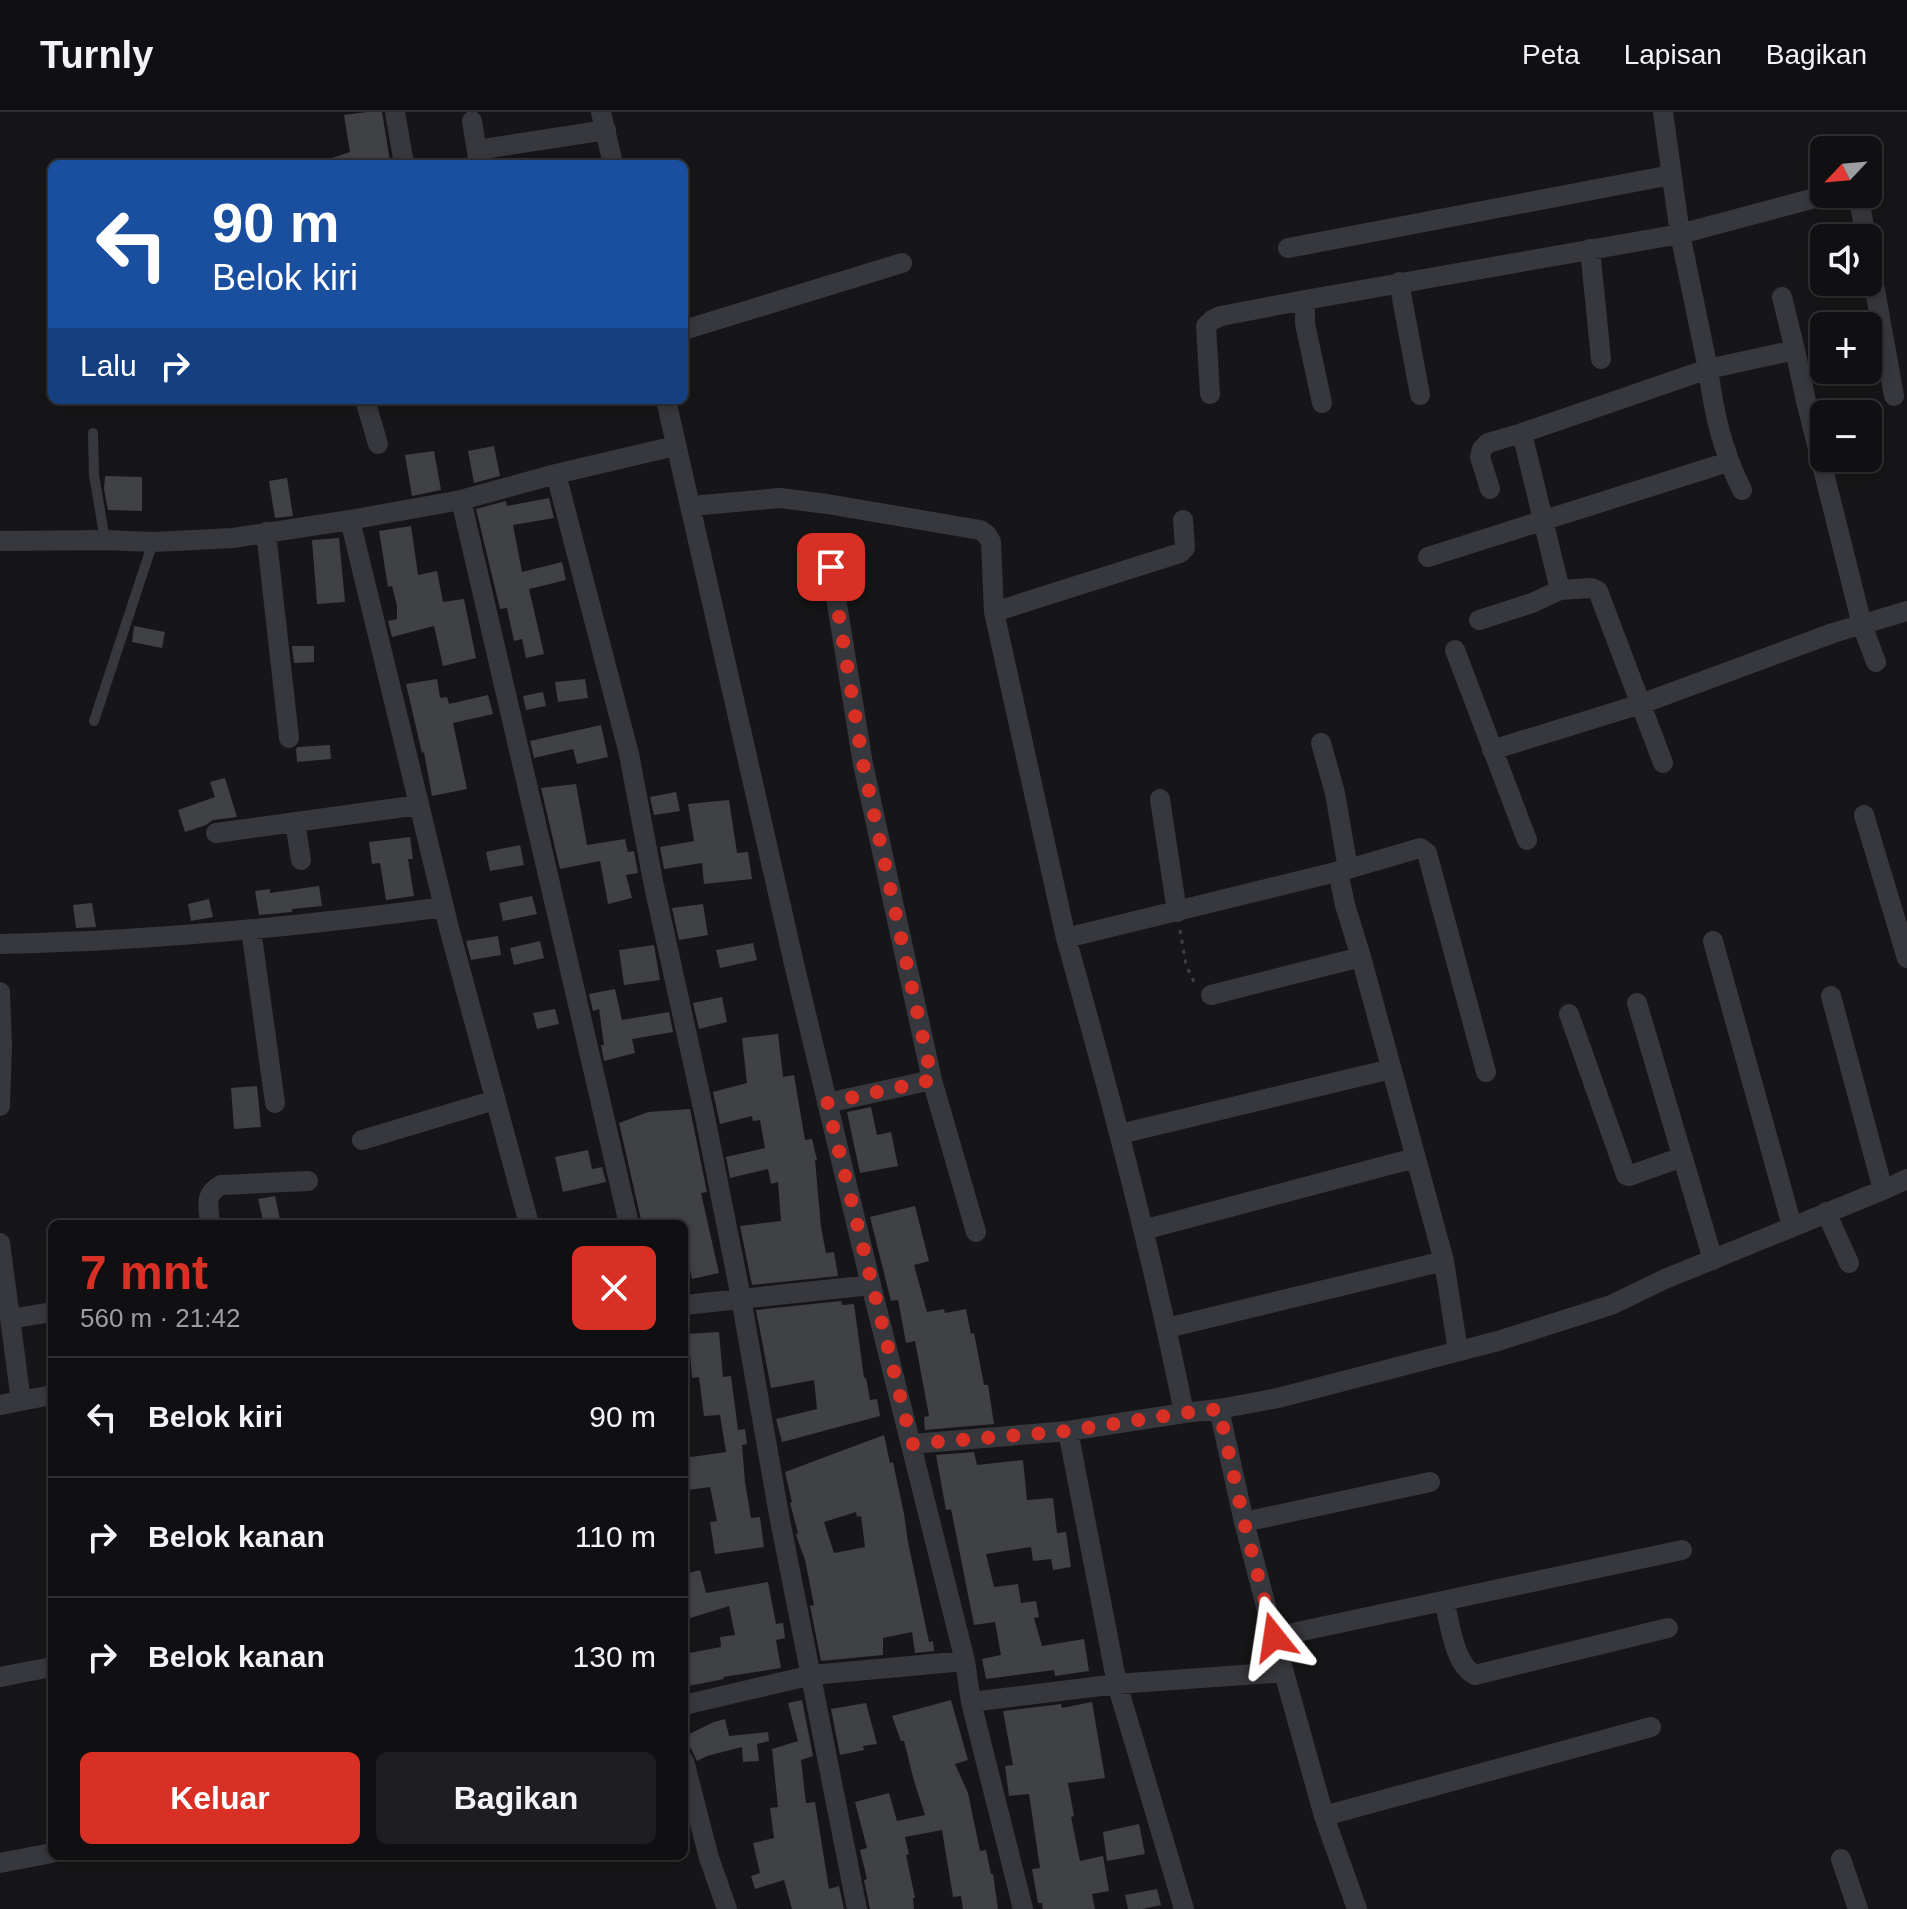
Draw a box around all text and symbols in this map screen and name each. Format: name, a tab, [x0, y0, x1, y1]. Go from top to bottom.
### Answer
text: Turnly	[40, 34, 153, 76]
text: Peta	[1522, 39, 1580, 70]
text: Lapisan	[1624, 39, 1722, 70]
text: Bagikan	[1766, 39, 1867, 70]
north arrow	[1810, 136, 1882, 208]
map controls	[1810, 136, 1882, 472]
text: 90 m	[212, 191, 340, 254]
icon: left	[80, 192, 184, 296]
button: sound	[1810, 224, 1882, 296]
text: Belok kiri	[212, 257, 358, 298]
button: +	[1810, 312, 1882, 384]
icon: right	[153, 344, 197, 388]
text: Lalu	[80, 349, 137, 382]
button: −	[1810, 400, 1882, 472]
pin	[797, 533, 865, 601]
icon: arrive	[809, 545, 853, 589]
text: 7 mnt	[80, 1246, 208, 1299]
button: close	[572, 1246, 656, 1330]
text: 560 m · 21:42	[80, 1303, 240, 1333]
icon: left	[80, 1395, 124, 1439]
text: Belok kiri	[148, 1400, 283, 1433]
text: 90 m	[589, 1400, 656, 1433]
icon: right	[80, 1515, 124, 1559]
text: Belok kanan	[148, 1520, 325, 1553]
text: 110 m	[575, 1520, 656, 1553]
position arrow	[1232, 1595, 1316, 1679]
icon: right	[80, 1635, 124, 1679]
text: Belok kanan	[148, 1640, 325, 1673]
text: 130 m	[573, 1640, 656, 1673]
button: Keluar	[80, 1752, 360, 1844]
button: Bagikan	[376, 1752, 656, 1844]

